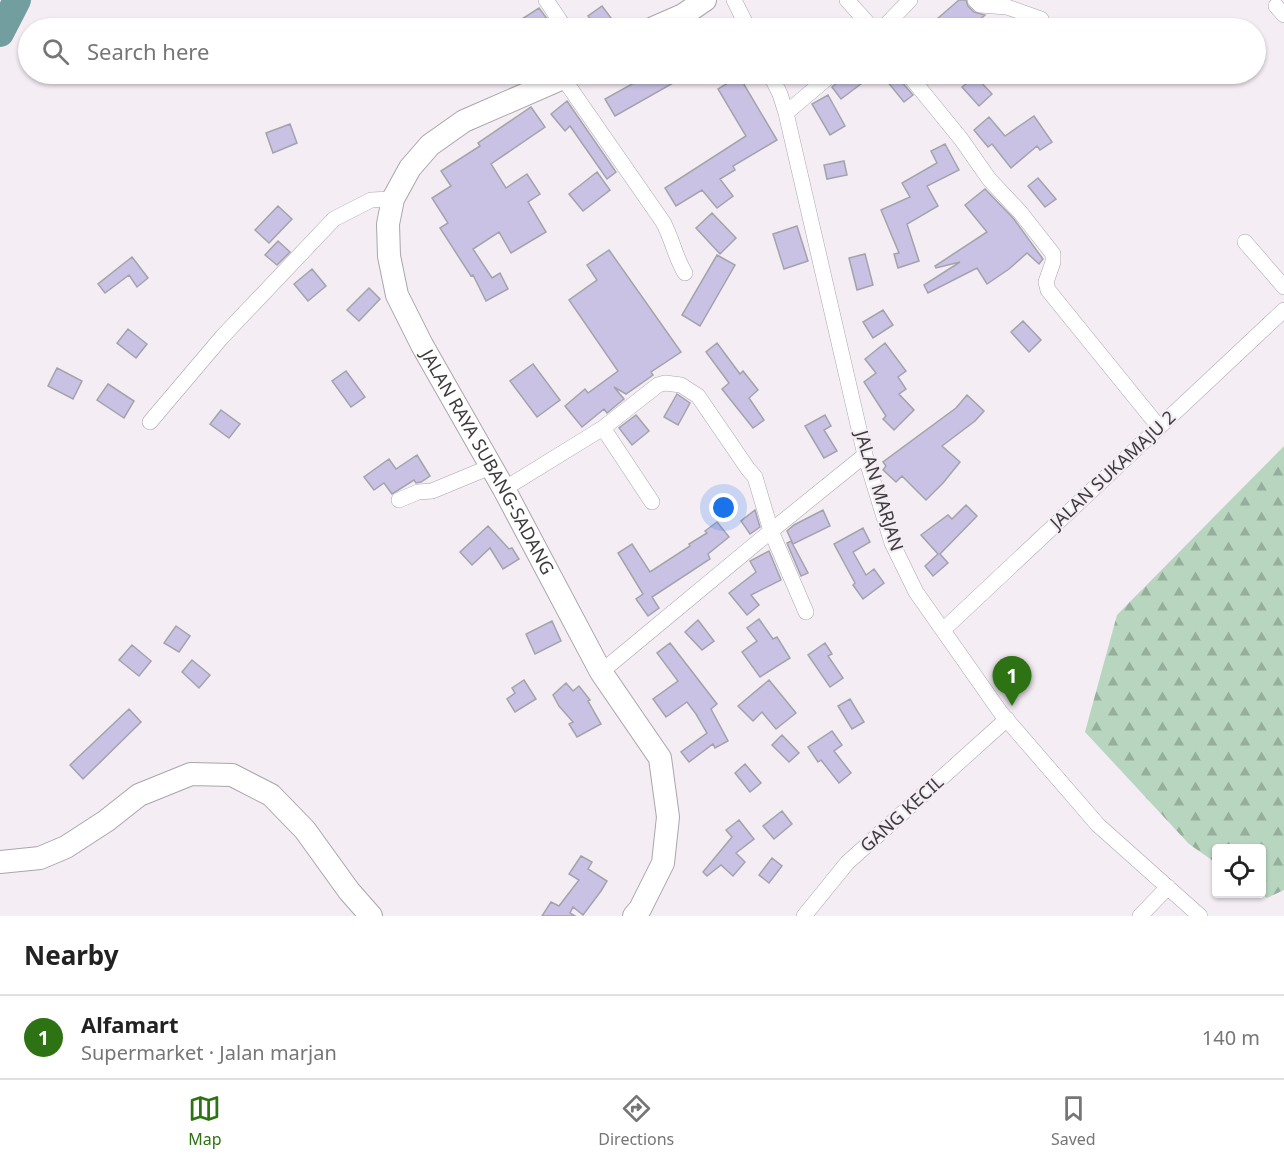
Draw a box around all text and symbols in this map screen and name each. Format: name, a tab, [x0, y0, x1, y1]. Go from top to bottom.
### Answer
search box	[18, 18, 1266, 84]
icon: search	[39, 35, 72, 68]
text: Search here	[87, 36, 209, 66]
street label: JALAN RAYA SUBANG-SADANG	[415, 343, 560, 579]
street label: JALAN SUKAMAJU 2	[1043, 405, 1180, 535]
street label: JALAN MARJAN	[850, 426, 910, 554]
your location	[709, 493, 738, 522]
pin: 1	[992, 656, 1032, 706]
street label: GANG KECIL	[855, 769, 948, 857]
map controls	[1212, 844, 1266, 898]
button: locate	[1212, 844, 1266, 898]
text: Nearby	[24, 937, 119, 973]
text: Alfamart	[81, 1009, 178, 1039]
text: 1	[38, 1024, 49, 1051]
text: 140 m	[1202, 1024, 1260, 1051]
text: Supermarket · Jalan marjan	[81, 1039, 337, 1066]
tab: Map	[188, 1092, 222, 1150]
tab: Directions	[598, 1092, 674, 1150]
tab: Saved	[1051, 1092, 1096, 1150]

